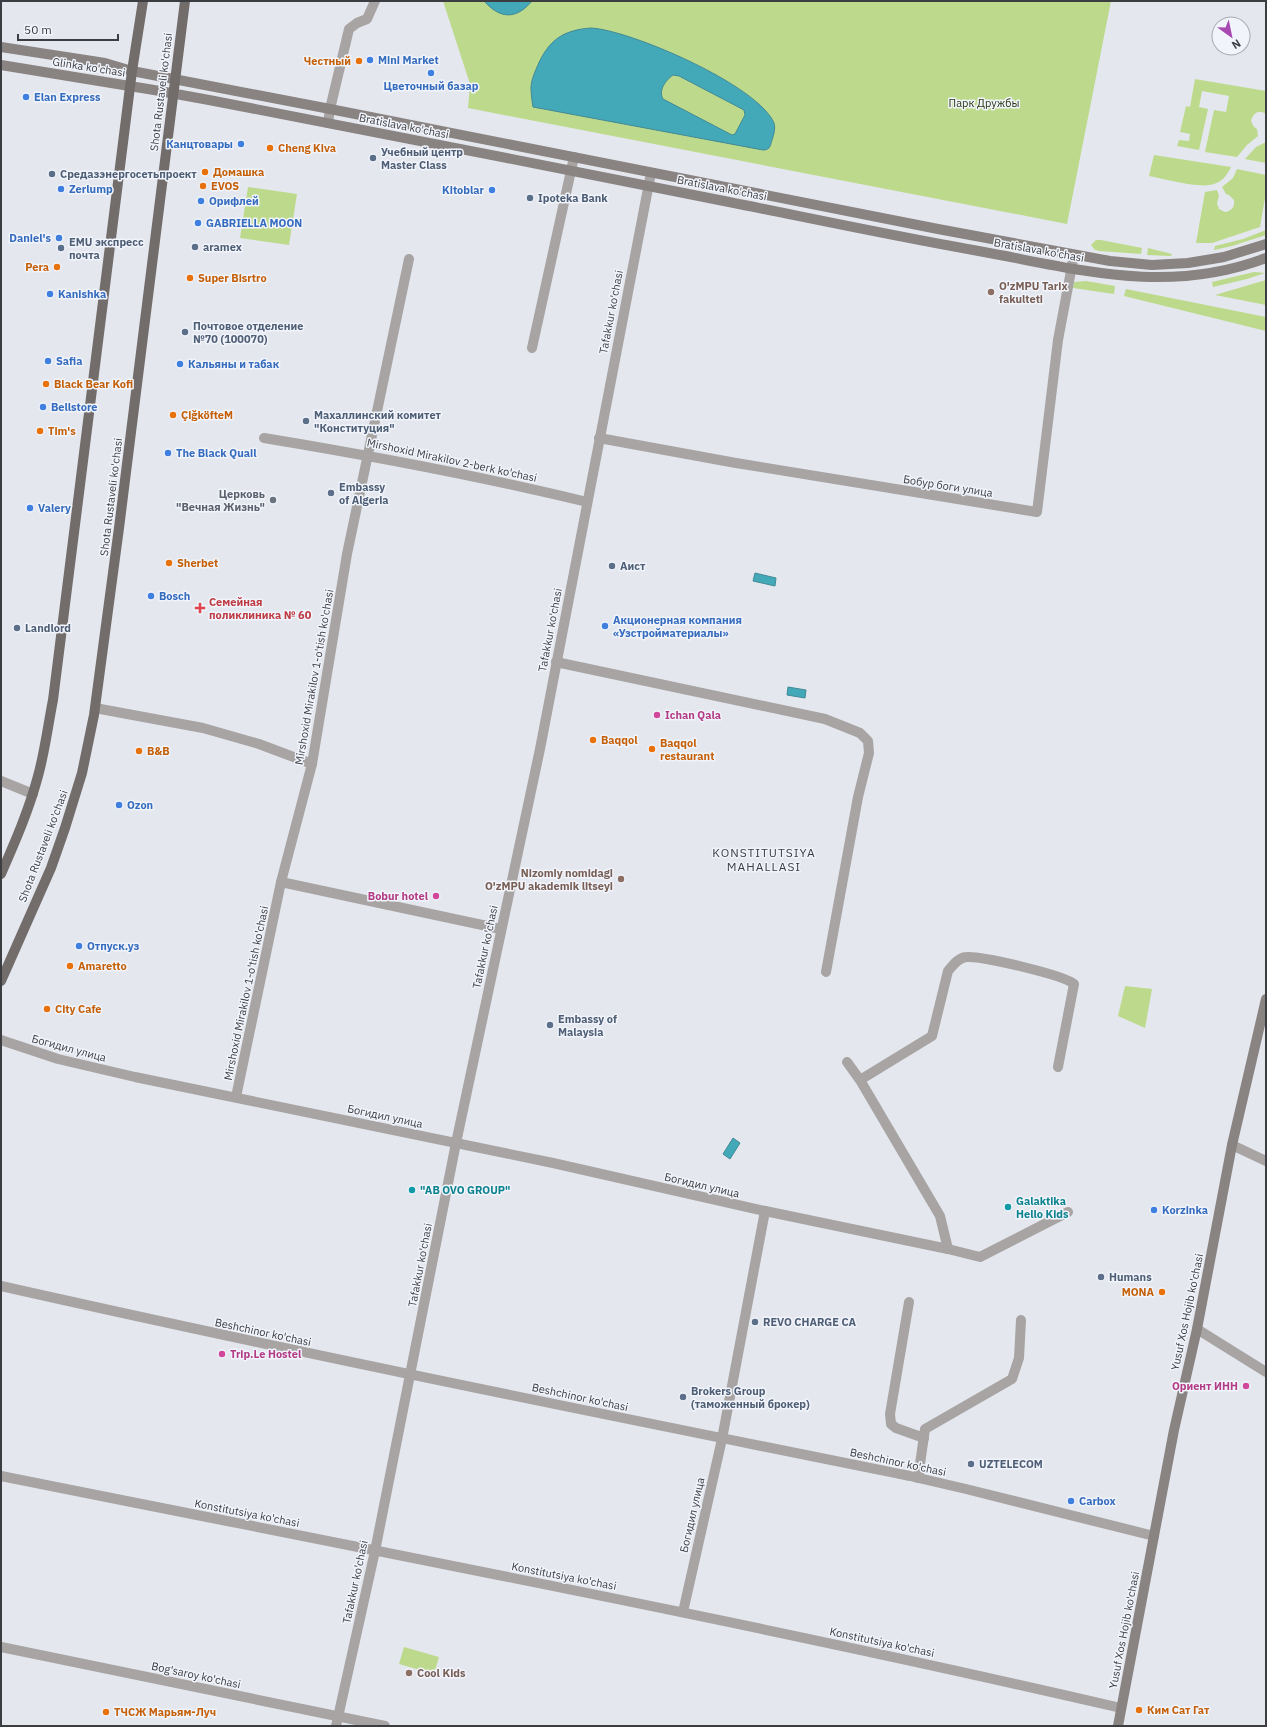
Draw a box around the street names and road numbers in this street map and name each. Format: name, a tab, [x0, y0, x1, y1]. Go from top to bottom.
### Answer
street label: Shota Rustaveli ko'chasi	[147, 32, 175, 152]
street label: Glinka ko'chasi	[52, 54, 126, 80]
street label: Bratislava ko'chasi	[358, 110, 450, 142]
street label: Bratislava ko'chasi	[676, 172, 768, 204]
street label: Bratislava ko'chasi	[993, 235, 1085, 265]
street label: Tafakkur ko'chasi	[596, 269, 626, 355]
street label: Mirshoxid Mirakilov 2-berk ko'chasi	[366, 435, 538, 485]
street label: Shota Rustaveli ko'chasi	[97, 437, 125, 557]
street label: Бобур боги улица	[902, 472, 994, 500]
street label: Tafakkur ko'chasi	[535, 587, 565, 673]
street label: Mirshoxid Mirakilov 1-o'tish ko'chasi	[292, 588, 336, 766]
street label: Shota Rustaveli ko'chasi	[15, 788, 71, 904]
street label: Mirshoxid Mirakilov 1-o'tish ko'chasi	[221, 904, 271, 1082]
street label: Tafakkur ko'chasi	[469, 904, 501, 990]
street label: Богидил улица	[30, 1031, 108, 1065]
street label: Богидил улица	[346, 1101, 424, 1131]
street label: Богидил улица	[663, 1170, 741, 1200]
street label: Tafakkur ko'chasi	[405, 1222, 435, 1308]
street label: Yusuf Xos Hojib ko'chasi	[1168, 1252, 1206, 1372]
street label: Beshchinor ko'chasi	[214, 1315, 312, 1349]
street label: Beshchinor ko'chasi	[531, 1380, 629, 1414]
street label: Beshchinor ko'chasi	[849, 1445, 947, 1479]
street label: Богидил улица	[677, 1476, 707, 1554]
street label: Konstitutsiya ko'chasi	[193, 1496, 301, 1530]
street label: Tafakkur ko'chasi	[339, 1539, 371, 1625]
street label: Konstitutsiya ko'chasi	[510, 1559, 618, 1593]
street label: Yusuf Xos Hojib ko'chasi	[1106, 1570, 1142, 1690]
street label: Konstitutsiya ko'chasi	[828, 1624, 936, 1660]
street label: Bog'saroy ko'chasi	[150, 1659, 242, 1691]

